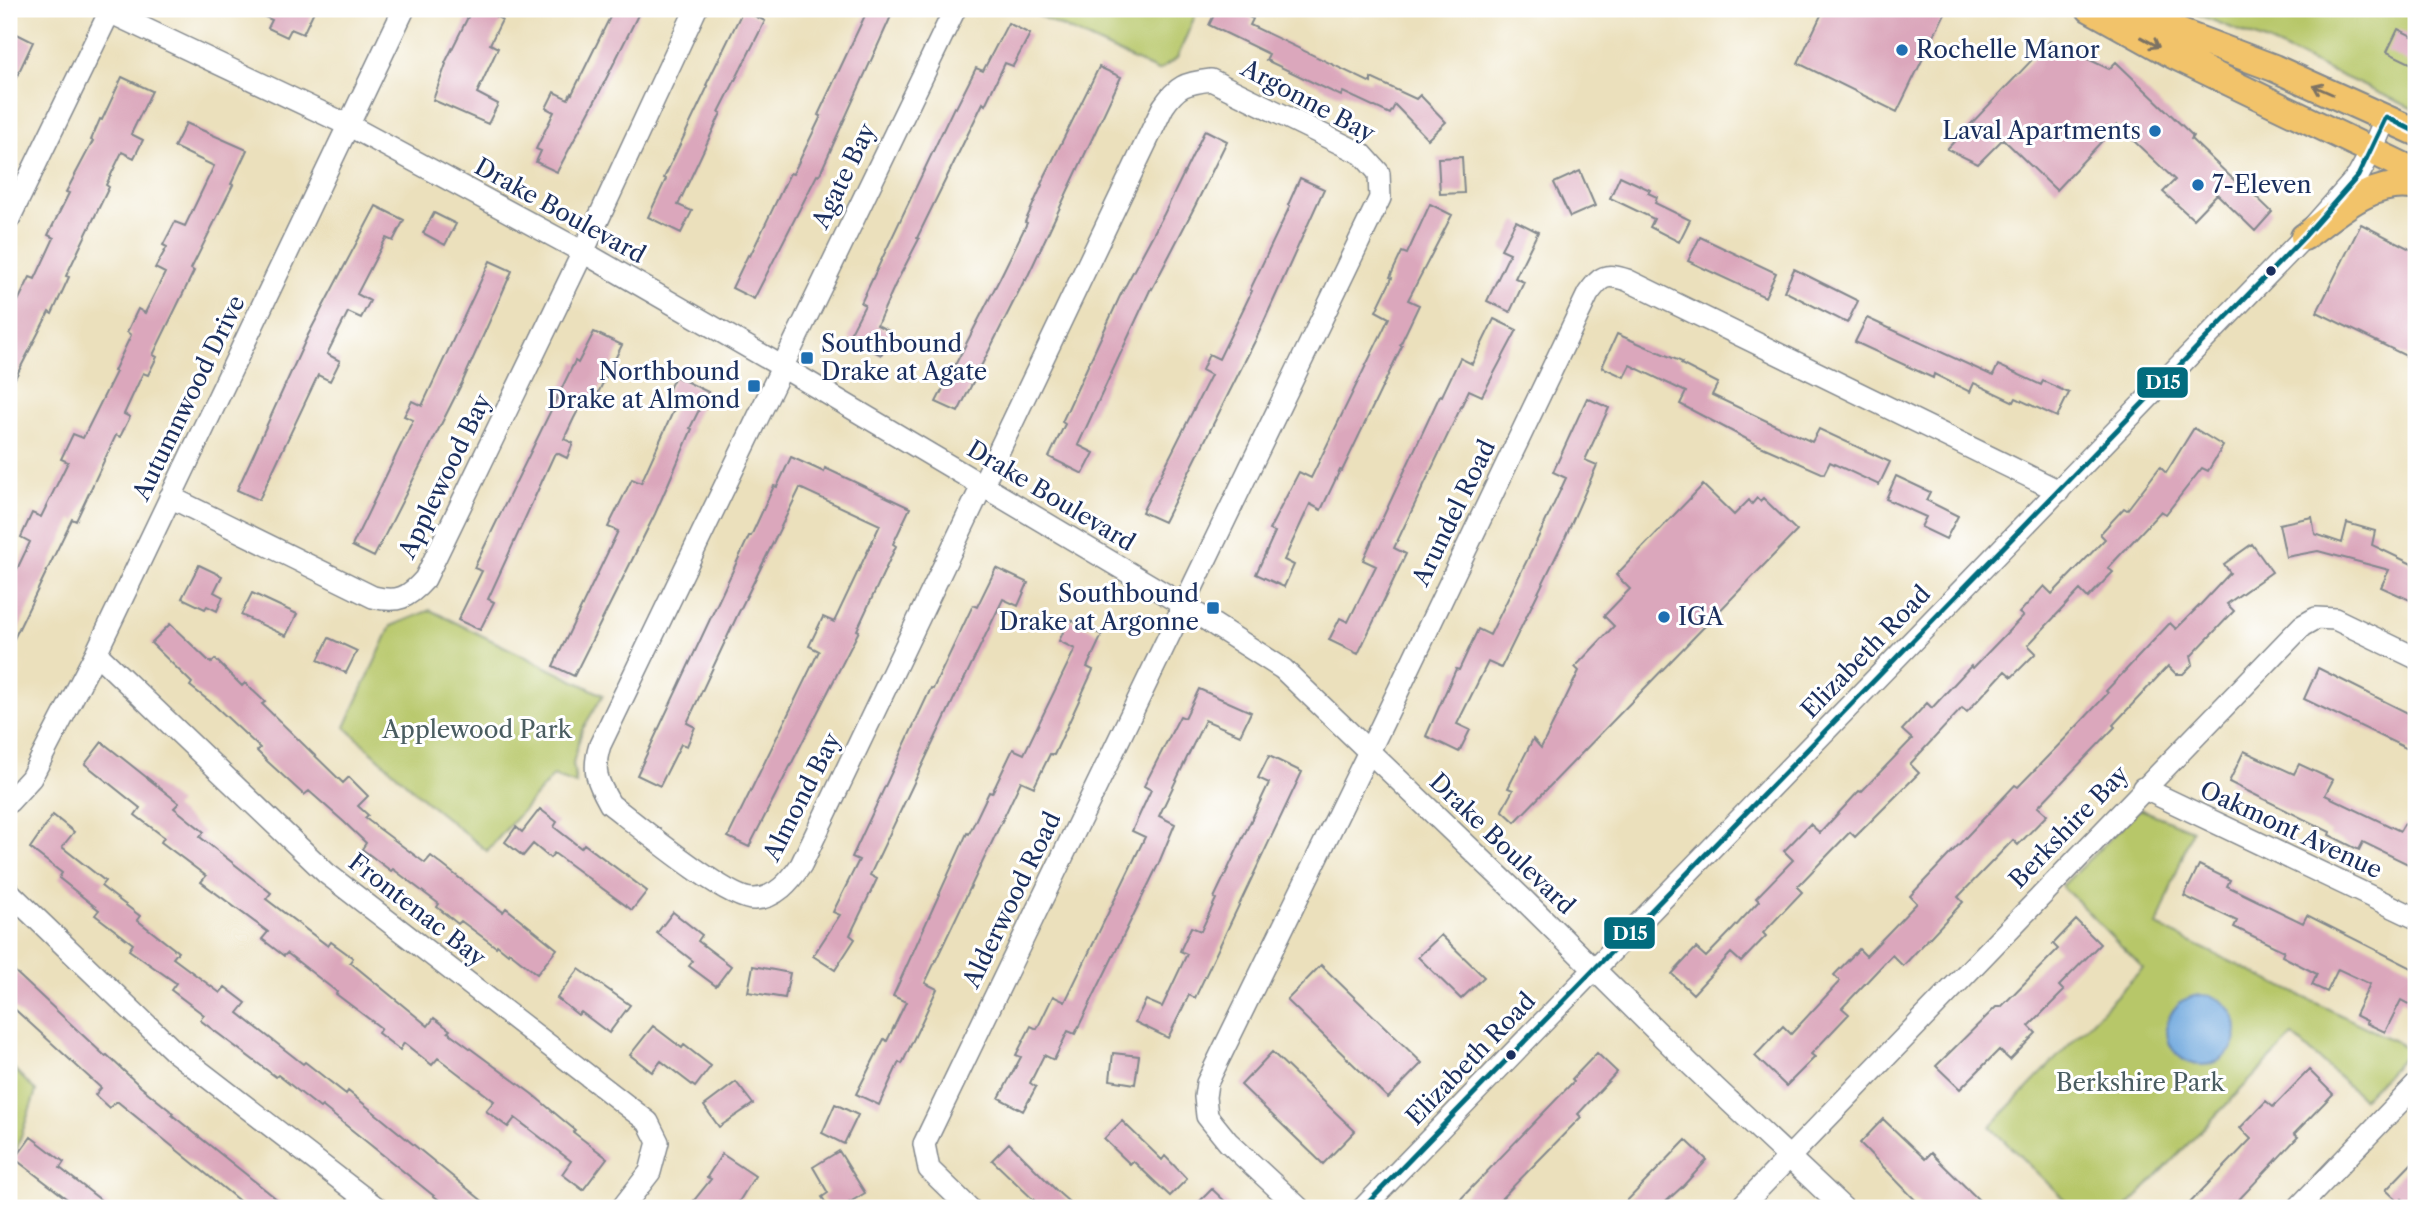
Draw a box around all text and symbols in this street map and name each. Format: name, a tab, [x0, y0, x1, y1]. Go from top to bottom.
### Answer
place label: Rochelle Manor	[1916, 35, 2100, 64]
one-way arrow	[2139, 36, 2160, 49]
marker: Rochelle Manor	[1894, 42, 1910, 58]
street label: Argonne Bay	[1236, 53, 1381, 148]
one-way arrow	[2313, 83, 2334, 96]
place label: Laval Apartments	[1942, 116, 2141, 145]
street label: Agate Bay	[805, 118, 882, 234]
marker: Laval Apartments	[2147, 123, 2163, 139]
street label: Drake Boulevard	[470, 152, 651, 270]
place label: 7-Eleven	[2212, 170, 2311, 199]
marker: 7-Eleven	[2190, 177, 2206, 193]
unlabelled marker	[2264, 264, 2278, 278]
street label: Autumnwood Drive	[126, 291, 251, 506]
place label: Southbound Drake at Agate	[821, 329, 987, 386]
marker: Southbound Drake at Agate	[799, 350, 815, 366]
place label: Northbound Drake at Almond	[547, 357, 740, 414]
line badge: D15	[2136, 366, 2189, 399]
text: D15	[2145, 371, 2181, 394]
marker: Northbound Drake at Almond	[746, 378, 762, 394]
street label: Applewood Bay	[392, 388, 497, 564]
street label: Drake Boulevard	[962, 434, 1141, 557]
street label: Arundel Road	[1405, 435, 1502, 591]
place label: Southbound Drake at Argonne	[999, 579, 1199, 636]
street label: Elizabeth Road	[1795, 579, 1936, 724]
marker: Southbound Drake at Argonne	[1205, 600, 1221, 616]
place label: IGA	[1678, 602, 1725, 631]
marker: IGA	[1656, 609, 1672, 625]
park label: Applewood Park	[381, 715, 573, 744]
street label: Almond Bay	[756, 727, 847, 867]
street label: Berkshire Bay	[2003, 759, 2135, 894]
street label: Drake Boulevard	[1424, 767, 1581, 921]
street label: Oakmont Avenue	[2195, 775, 2387, 884]
street label: Alderwood Road	[956, 807, 1067, 993]
street label: Frontenac Bay	[343, 847, 492, 972]
line badge: D15	[1603, 916, 1656, 950]
text: D15	[1612, 922, 1648, 945]
street label: Elizabeth Road	[1400, 986, 1541, 1131]
unlabelled marker	[1504, 1048, 1518, 1062]
park label: Berkshire Park	[2056, 1068, 2225, 1097]

